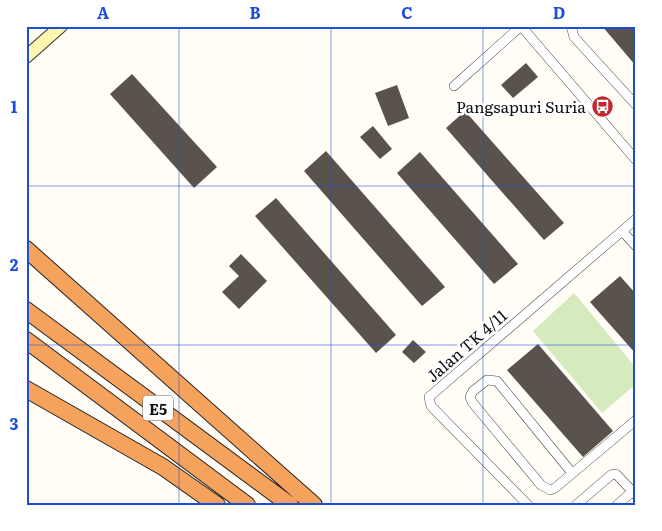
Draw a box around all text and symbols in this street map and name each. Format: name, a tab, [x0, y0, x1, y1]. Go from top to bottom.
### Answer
text: A	[97, 0, 109, 24]
text: B	[249, 0, 261, 24]
text: C	[401, 0, 413, 24]
text: D	[553, 0, 565, 24]
text: 1	[11, 94, 18, 118]
place label: Pangsapuri Suria	[456, 94, 586, 118]
bus stop icon: Pangsapuri Suria	[590, 94, 614, 118]
text: 2	[10, 252, 19, 276]
street label: Jalan TK 4/11	[420, 303, 512, 387]
road number: E5	[143, 396, 173, 420]
text: 3	[10, 411, 19, 435]

